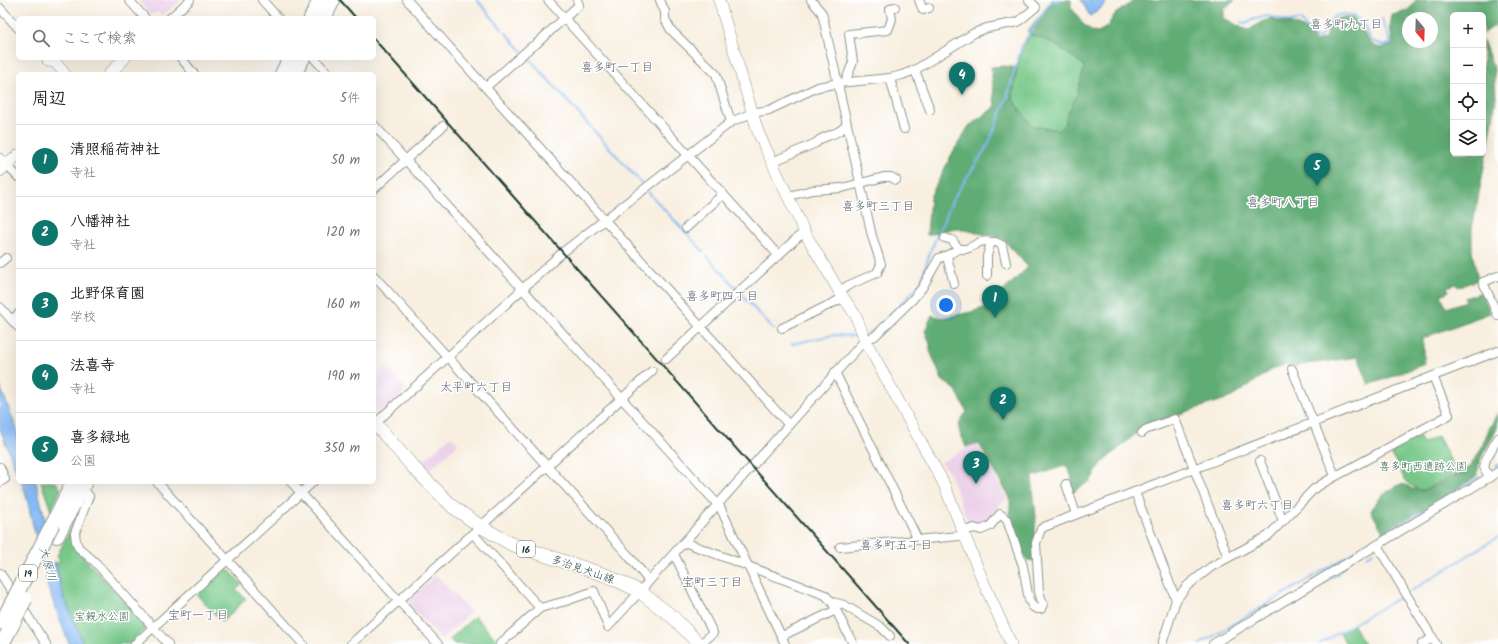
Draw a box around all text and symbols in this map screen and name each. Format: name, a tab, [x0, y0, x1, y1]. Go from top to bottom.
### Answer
north arrow	[1402, 12, 1438, 48]
map controls	[1450, 12, 1486, 156]
button: +	[1450, 12, 1486, 48]
district label: 喜多町九丁目	[1310, 15, 1382, 34]
search box	[16, 16, 376, 60]
icon: search	[30, 27, 52, 49]
text: ここで検索	[62, 27, 137, 51]
button: −	[1450, 48, 1486, 84]
district label: 喜多町一丁目	[581, 58, 653, 77]
pin: 4	[949, 62, 975, 95]
button: locate	[1450, 84, 1486, 120]
text: 周辺	[32, 86, 66, 113]
text: 5件	[340, 88, 360, 109]
button: layers	[1450, 120, 1486, 156]
text: 清照稲荷神社	[70, 138, 160, 162]
text: 1	[43, 150, 47, 171]
text: 50 m	[331, 150, 360, 171]
pin: 5	[1304, 153, 1330, 186]
text: 寺社	[70, 163, 96, 184]
district label: 喜多町八丁目	[1247, 193, 1319, 212]
district label: 喜多町三丁目	[842, 197, 914, 216]
text: 八幡神社	[70, 210, 130, 234]
text: 2	[41, 222, 49, 243]
text: 120 m	[326, 222, 360, 243]
text: 寺社	[70, 235, 96, 256]
text: 北野保育園	[70, 282, 145, 306]
pin: 1	[982, 285, 1008, 318]
district label: 喜多町四丁目	[686, 287, 758, 306]
text: 3	[41, 294, 49, 315]
text: 160 m	[327, 294, 360, 315]
your location	[936, 295, 956, 315]
text: 学校	[70, 307, 96, 328]
text: 法喜寺	[70, 354, 115, 378]
text: 4	[41, 366, 49, 387]
text: 190 m	[328, 366, 360, 387]
district label: 太平町六丁目	[440, 378, 512, 397]
text: 寺社	[70, 379, 96, 400]
pin: 2	[990, 387, 1016, 420]
text: 喜多緑地	[70, 426, 130, 450]
text: 5	[42, 438, 48, 459]
text: 350 m	[324, 438, 360, 459]
text: 公園	[70, 451, 96, 472]
pin: 3	[963, 451, 989, 484]
park label: 喜多町西遺跡公園	[1379, 458, 1467, 476]
district label: 喜多町六丁目	[1221, 496, 1293, 515]
district label: 喜多町五丁目	[860, 536, 932, 555]
road number: 16	[517, 541, 535, 557]
water label: 大原川	[34, 544, 61, 584]
street label: 多治見犬山線	[549, 551, 617, 589]
road number: 19	[19, 565, 37, 581]
district label: 宝町三丁目	[682, 573, 742, 592]
district label: 宝町一丁目	[168, 606, 228, 625]
park label: 宝親水公園	[75, 608, 130, 626]

